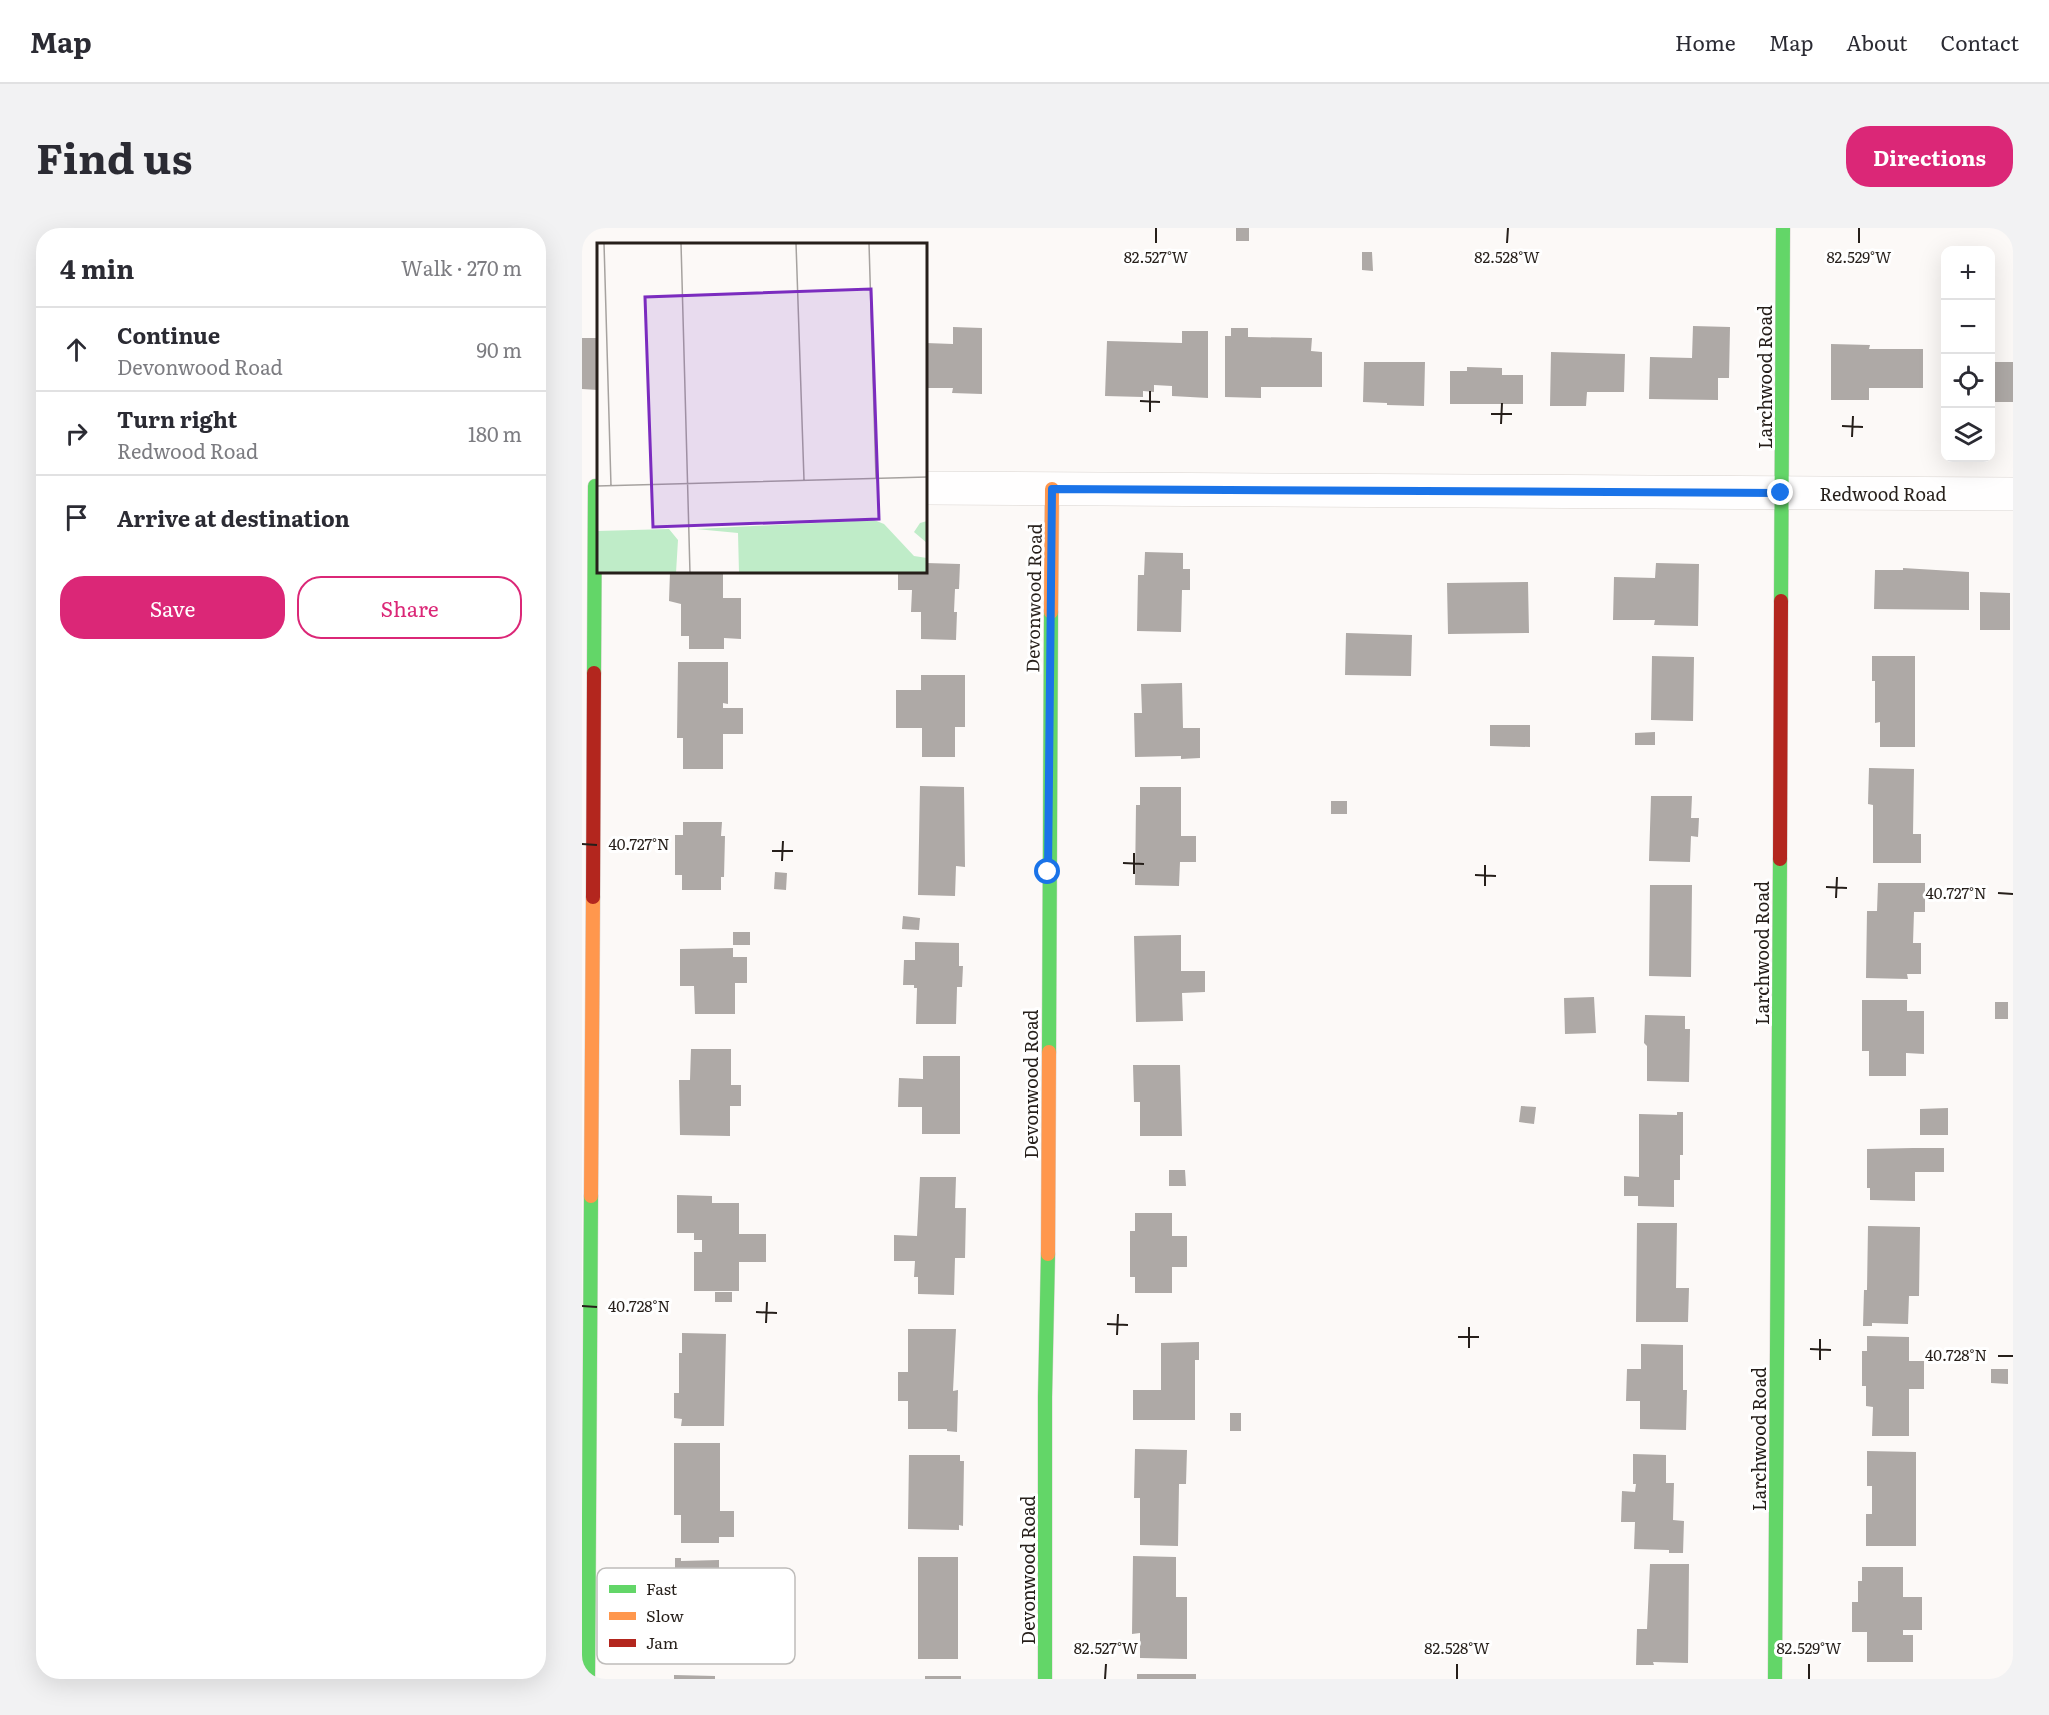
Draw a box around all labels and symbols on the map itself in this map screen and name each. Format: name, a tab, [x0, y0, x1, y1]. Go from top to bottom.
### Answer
inset map	[597, 243, 927, 573]
text: 82.527°W	[1124, 245, 1189, 268]
text: 82.528°W	[1474, 245, 1540, 268]
text: 82.529°W	[1827, 245, 1892, 268]
street label: Larchwood Road	[1751, 305, 1778, 449]
route end	[1767, 479, 1793, 505]
street label: Redwood Road	[1819, 480, 1947, 507]
street label: Devonwood Road	[1018, 523, 1048, 673]
text: 40.727°N	[608, 832, 670, 855]
route start	[1034, 858, 1060, 884]
street label: Larchwood Road	[1748, 881, 1775, 1025]
text: 40.727°N	[1925, 881, 1987, 904]
street label: Devonwood Road	[1017, 1009, 1044, 1159]
text: 40.728°N	[608, 1294, 670, 1317]
text: 40.728°N	[1925, 1343, 1987, 1366]
street label: Larchwood Road	[1745, 1367, 1772, 1511]
street label: Devonwood Road	[1014, 1495, 1041, 1645]
legend	[597, 1568, 795, 1664]
text: Fast	[646, 1576, 678, 1600]
text: Slow	[646, 1603, 684, 1627]
text: Jam	[646, 1630, 679, 1654]
text: 82.527°W	[1074, 1636, 1139, 1659]
text: 82.528°W	[1424, 1636, 1490, 1659]
text: 82.529°W	[1777, 1636, 1842, 1659]

